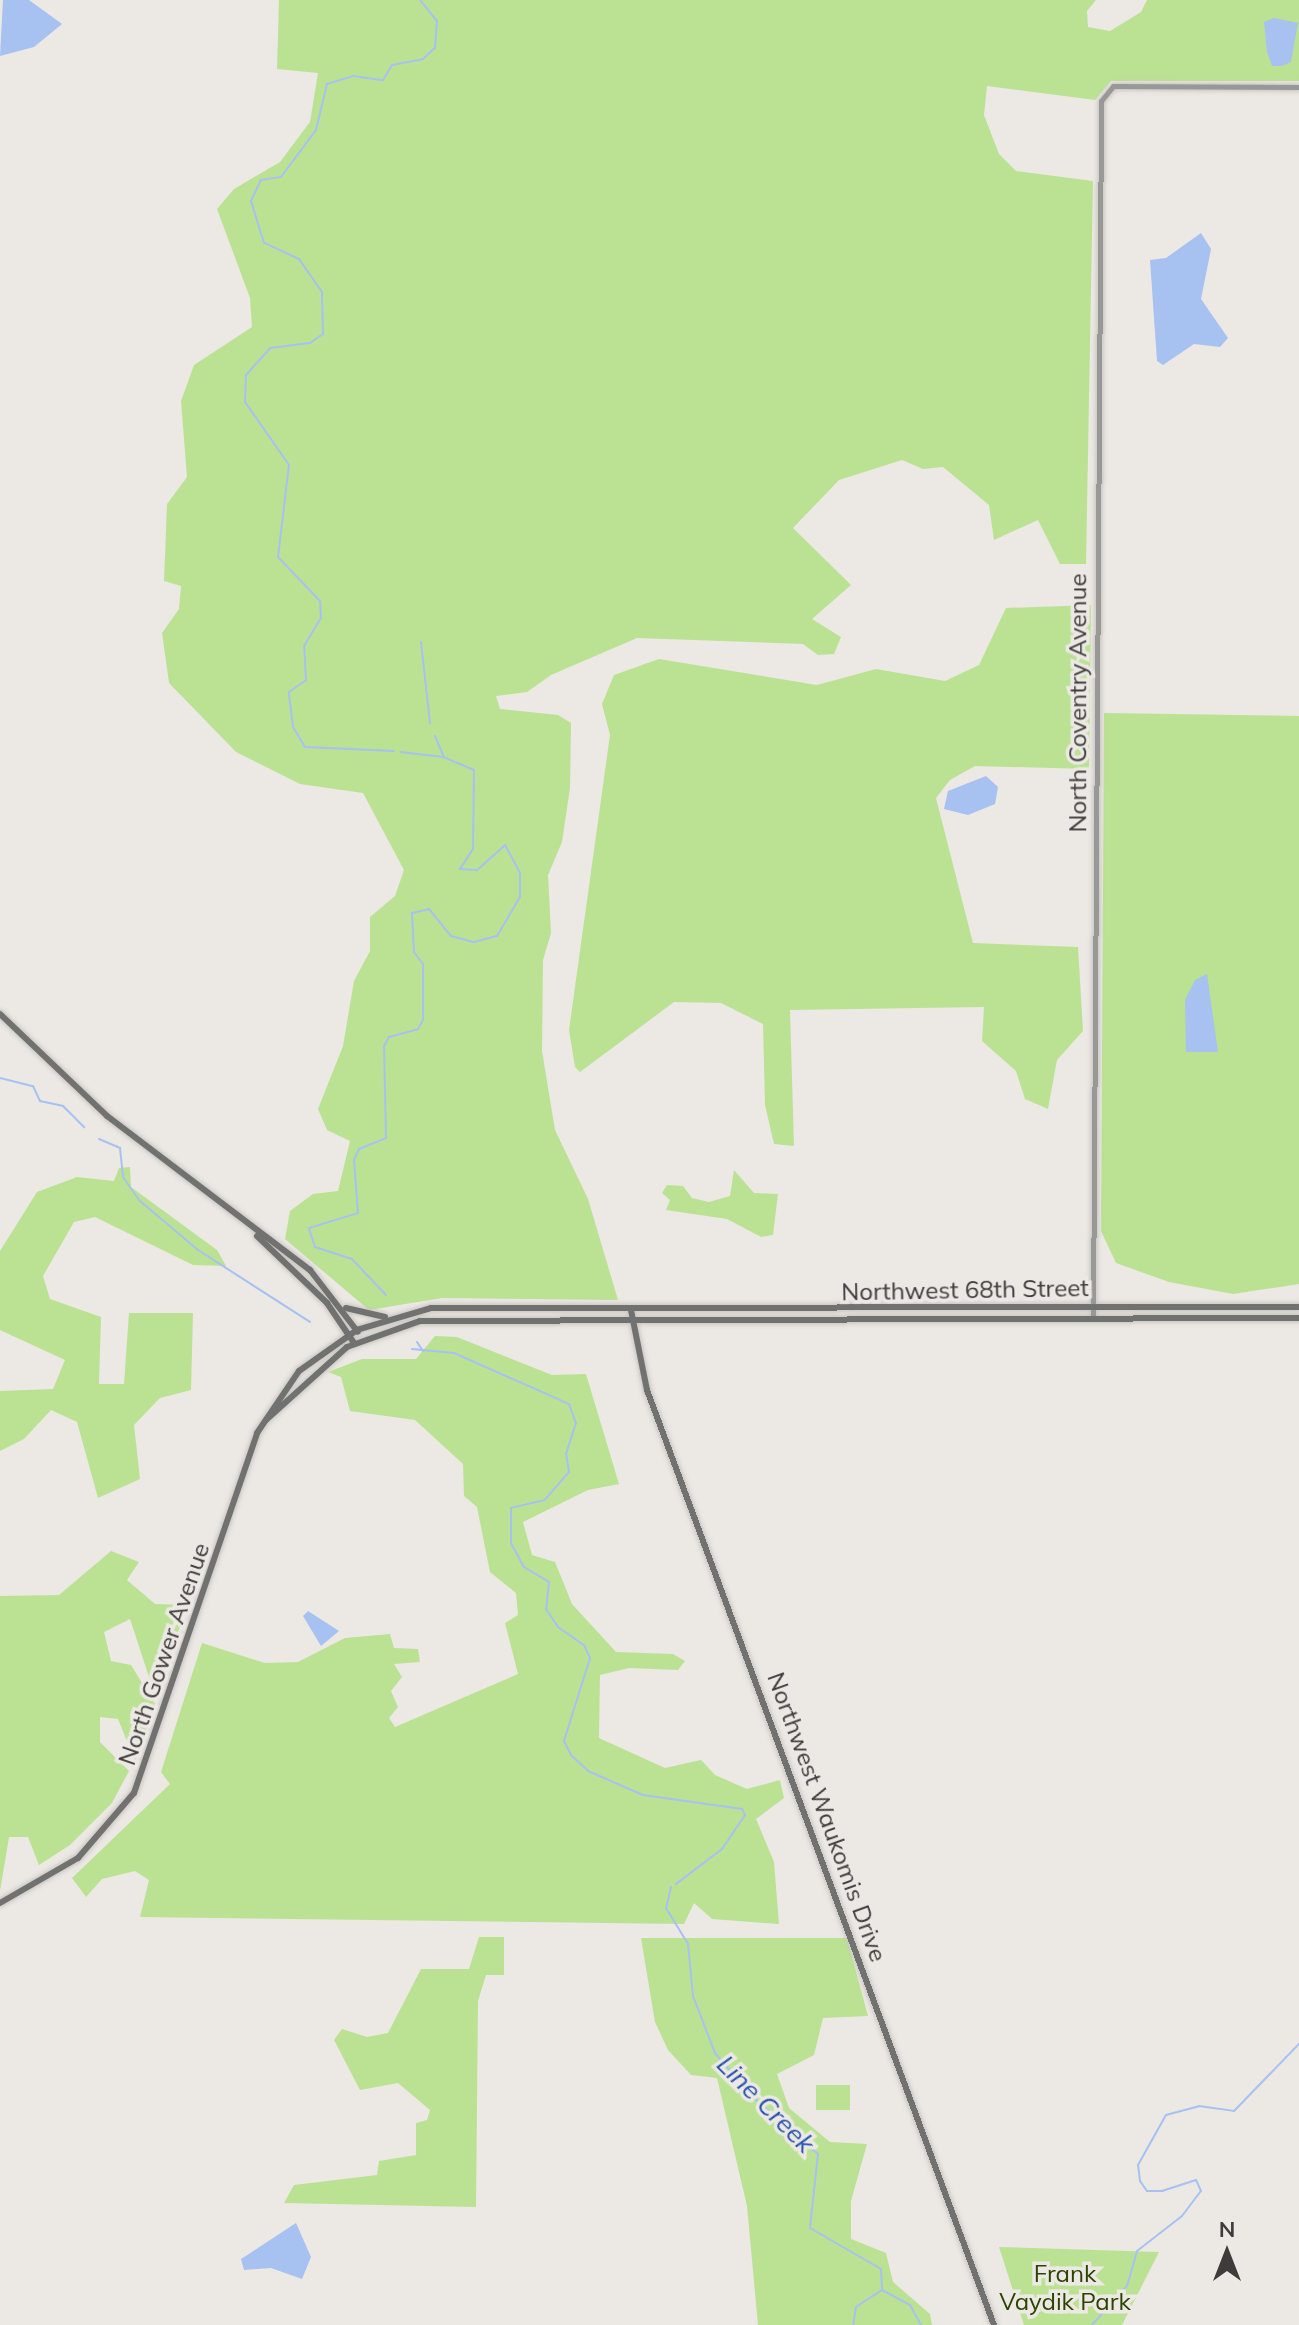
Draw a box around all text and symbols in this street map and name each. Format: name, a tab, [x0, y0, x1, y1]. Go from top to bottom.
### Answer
street label: North Coventry Avenue	[1064, 574, 1092, 832]
street label: Northwest 68th Street	[841, 1273, 1089, 1307]
street label: North Gower Avenue	[112, 1539, 216, 1769]
street label: Northwest Waukomis Drive	[761, 1668, 893, 1966]
water label: Line Creek	[711, 2049, 821, 2159]
north arrow	[1187, 2213, 1267, 2293]
text: N	[1219, 2215, 1235, 2243]
park label: Frank Vaydik Park	[999, 2260, 1131, 2316]

